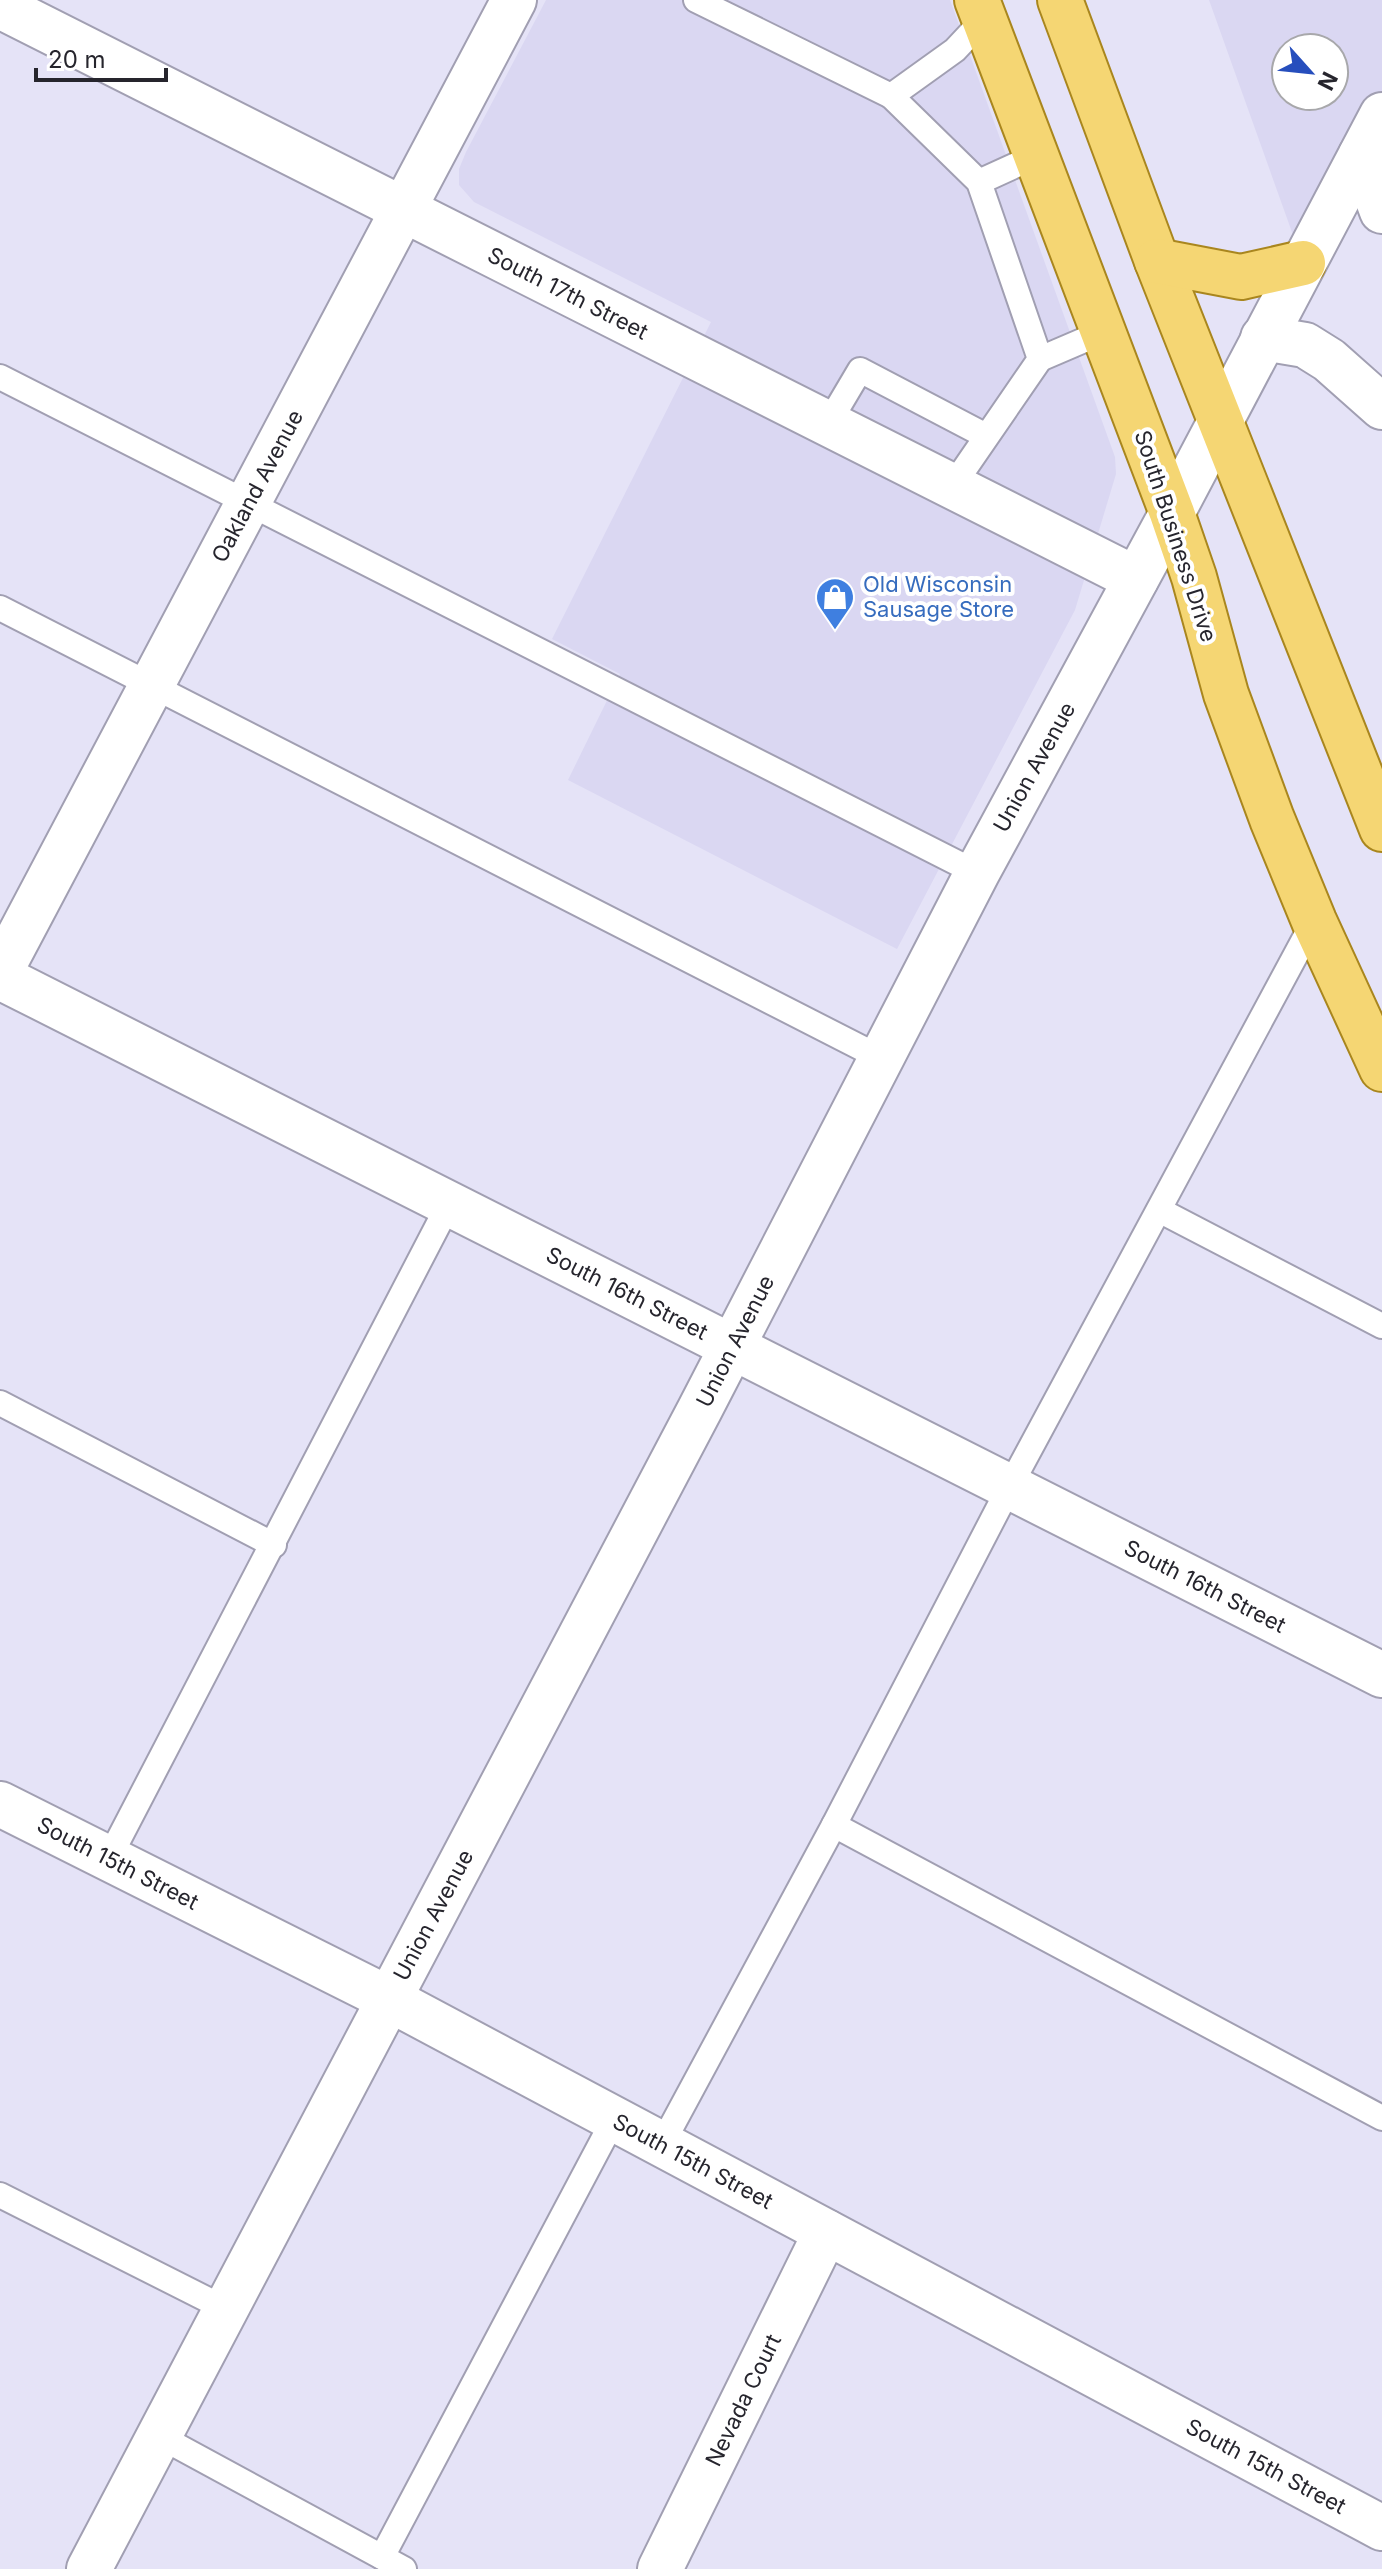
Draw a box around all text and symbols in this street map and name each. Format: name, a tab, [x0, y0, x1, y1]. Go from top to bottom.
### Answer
scale bar	[36, 32, 166, 82]
north arrow	[1270, 32, 1350, 112]
text: 20 m	[48, 45, 106, 74]
text: N	[1312, 68, 1343, 94]
street label: South 17th Street	[483, 241, 653, 345]
street label: Oakland Avenue	[206, 405, 308, 567]
street label: South Business Drive	[1130, 427, 1222, 645]
place label: Old Wisconsin Sausage Store	[863, 571, 1014, 622]
shop icon: Old Wisconsin Sausage Store	[814, 576, 856, 631]
street label: Union Avenue	[988, 698, 1080, 836]
street label: South 16th Street	[542, 1241, 712, 1345]
street label: Union Avenue	[691, 1271, 779, 1411]
street label: South 16th Street	[1120, 1534, 1290, 1638]
street label: South 15th Street	[33, 1811, 203, 1915]
street label: Union Avenue	[388, 1845, 478, 1985]
street label: South 15th Street	[609, 2108, 777, 2214]
street label: Nevada Court	[700, 2330, 786, 2470]
street label: South 15th Street	[1182, 2413, 1350, 2519]

